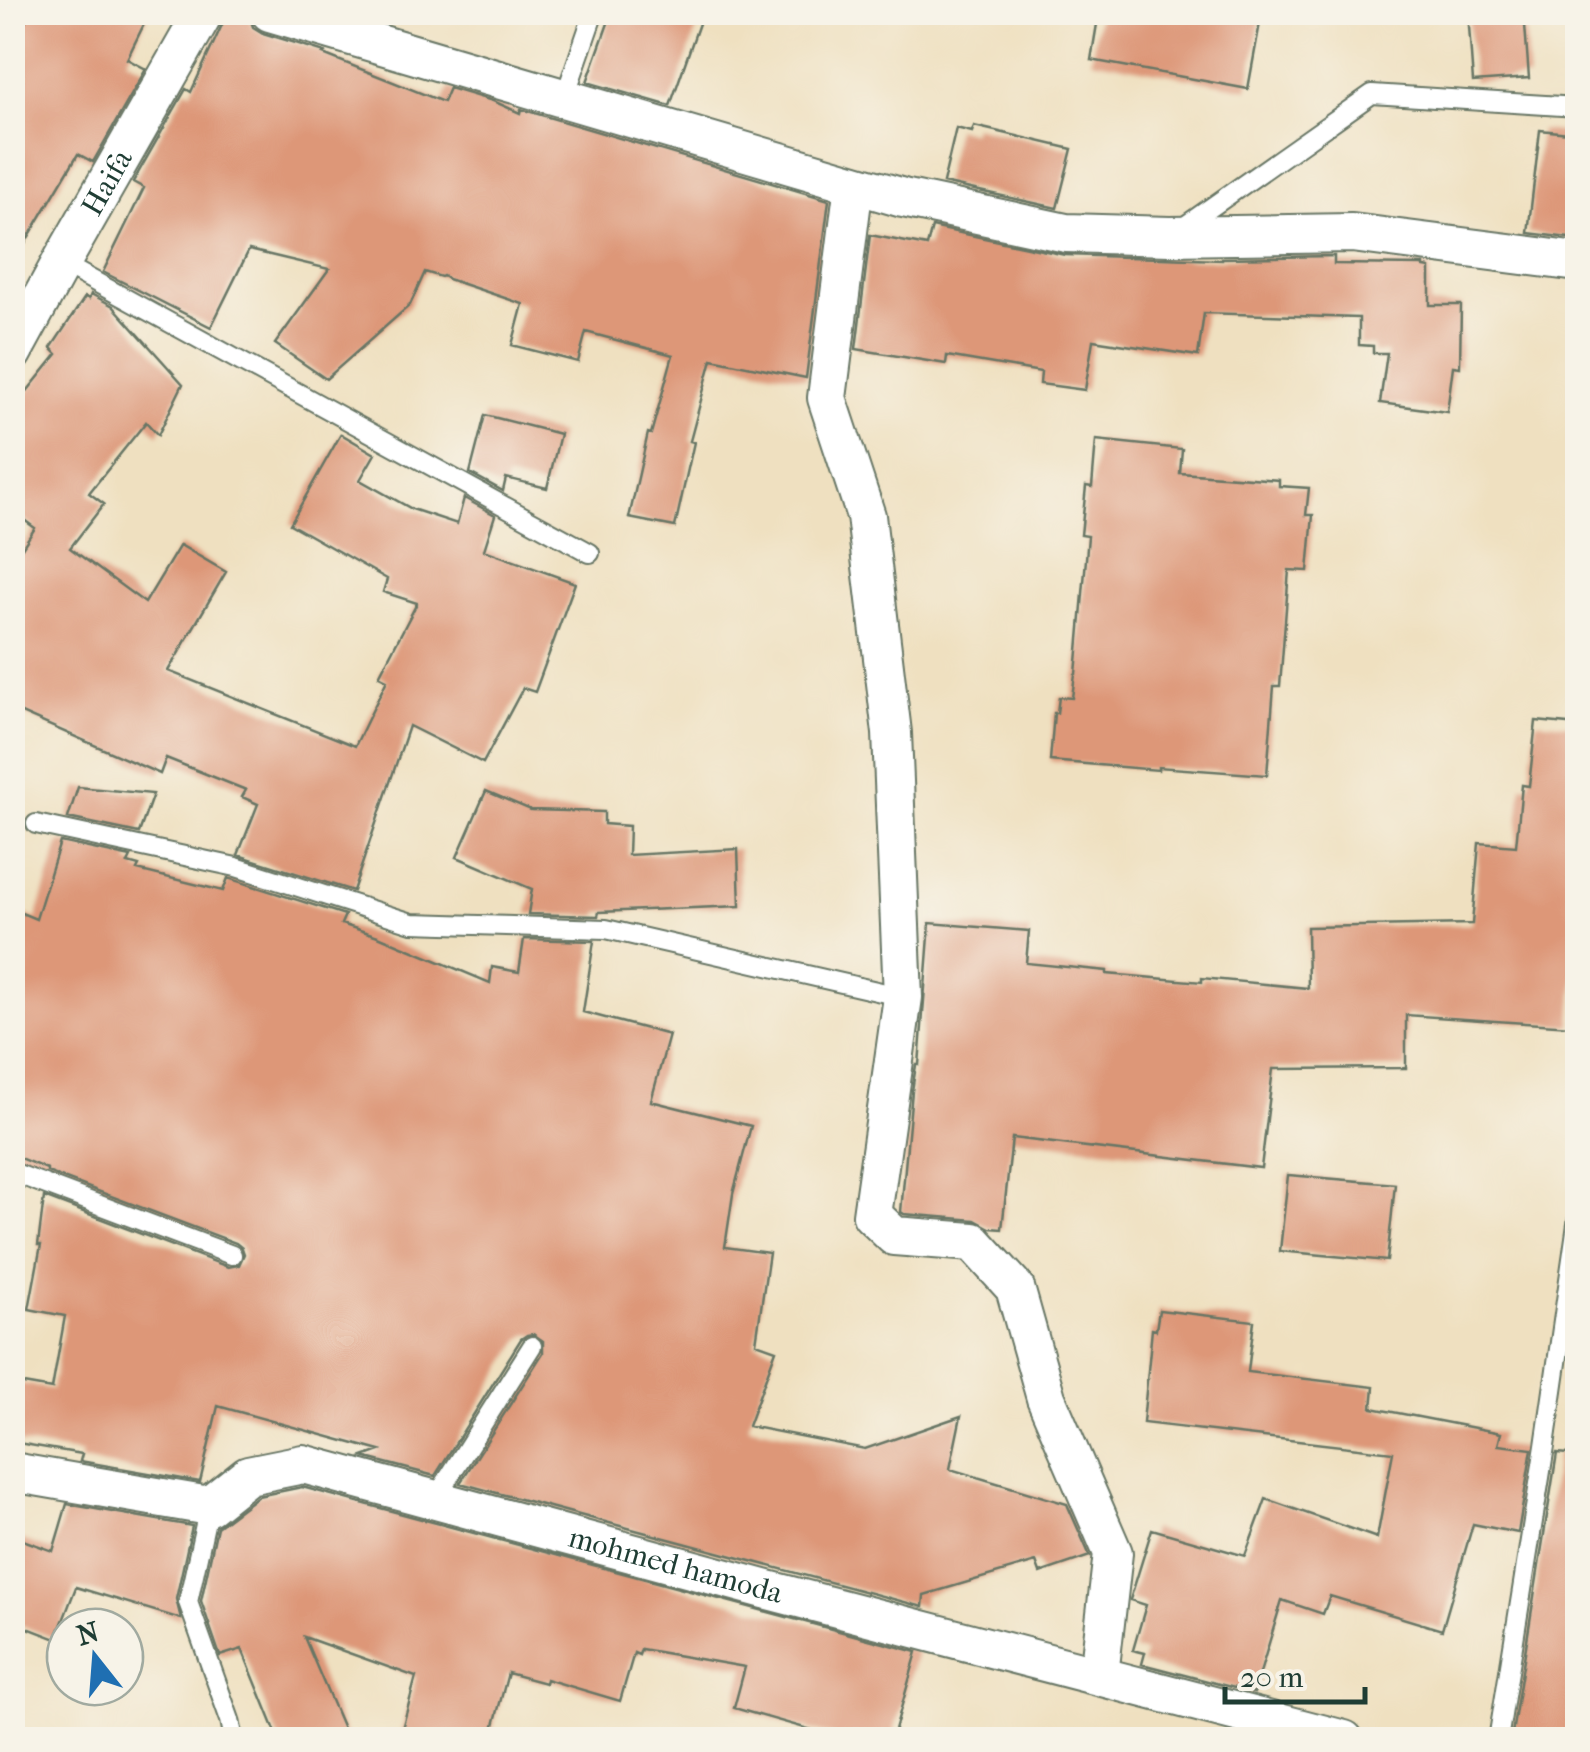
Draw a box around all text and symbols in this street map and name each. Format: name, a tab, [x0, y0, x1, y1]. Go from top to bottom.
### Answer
street label: Haifa	[75, 143, 140, 222]
street label: mohmed hamoda	[565, 1520, 787, 1611]
north arrow	[45, 1607, 145, 1707]
text: N	[73, 1614, 104, 1652]
scale bar	[1225, 1642, 1365, 1704]
text: 20 m	[1240, 1660, 1303, 1695]

